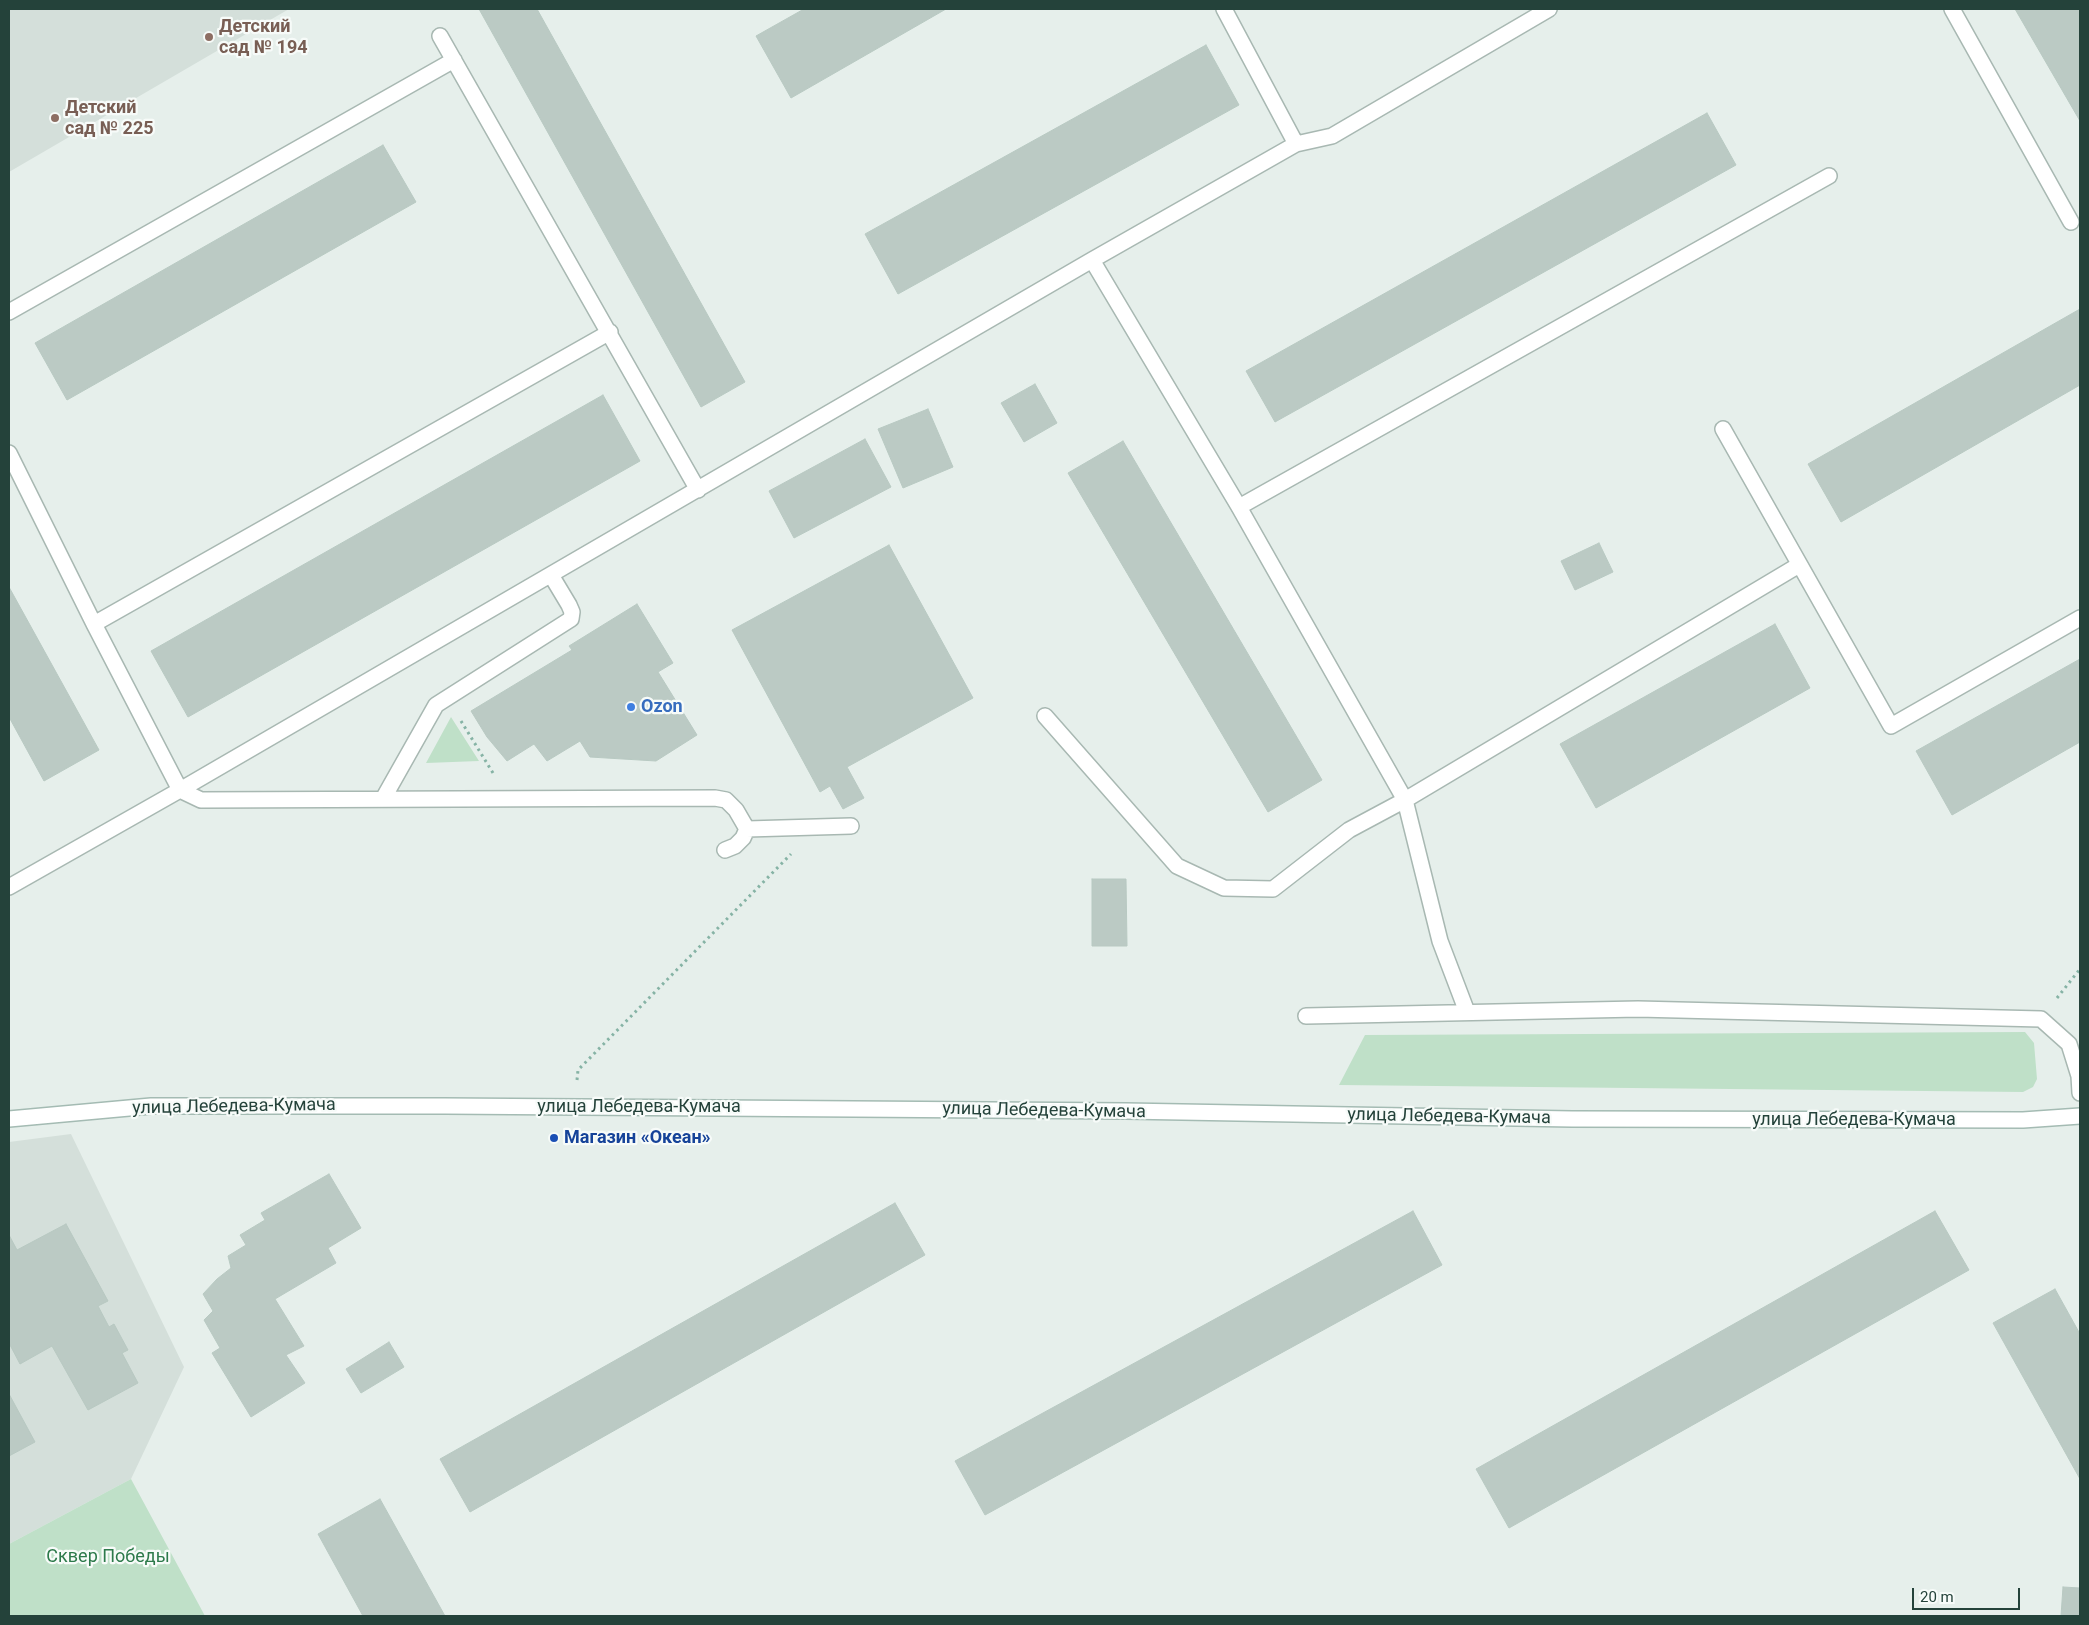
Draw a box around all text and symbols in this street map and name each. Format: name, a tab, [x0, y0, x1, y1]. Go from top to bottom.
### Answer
place label: Детский сад № 194	[219, 16, 308, 58]
marker: Детский сад № 194	[203, 31, 215, 43]
place label: Детский сад № 225	[65, 97, 154, 140]
marker: Детский сад № 225	[49, 112, 61, 124]
place label: Ozon	[641, 696, 683, 718]
marker: Ozon	[625, 701, 637, 713]
street label: улица Лебедева-Кумача	[132, 1094, 336, 1120]
street label: улица Лебедева-Кумача	[537, 1096, 741, 1118]
street label: улица Лебедева-Кумача	[942, 1098, 1146, 1124]
street label: улица Лебедева-Кумача	[1347, 1104, 1551, 1130]
street label: улица Лебедева-Кумача	[1752, 1109, 1956, 1131]
place label: Магазин «Океан»	[564, 1127, 711, 1149]
marker: Магазин «Океан»	[548, 1132, 560, 1144]
park label: Сквер Победы	[46, 1546, 170, 1568]
scale bar	[1914, 1578, 2022, 1610]
text: 20 m	[1920, 1588, 1954, 1606]

